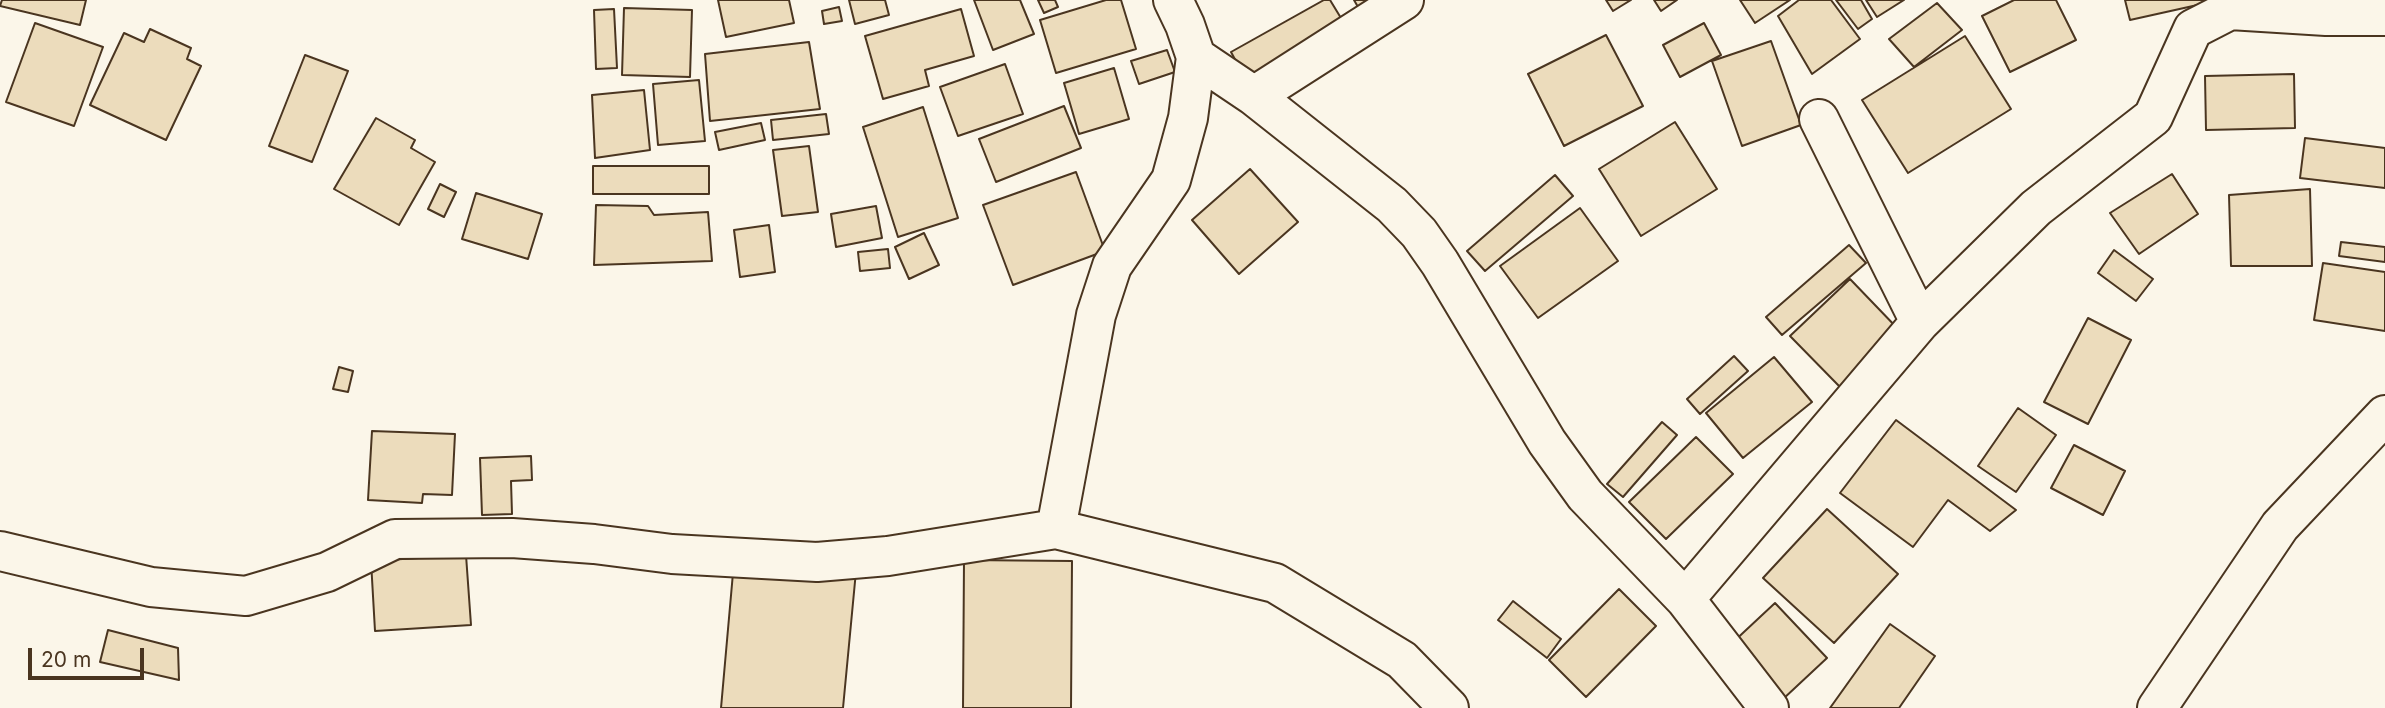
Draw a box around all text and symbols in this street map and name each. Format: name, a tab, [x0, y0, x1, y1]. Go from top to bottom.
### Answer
scale bar	[32, 634, 147, 678]
text: 20 m	[41, 647, 91, 672]

